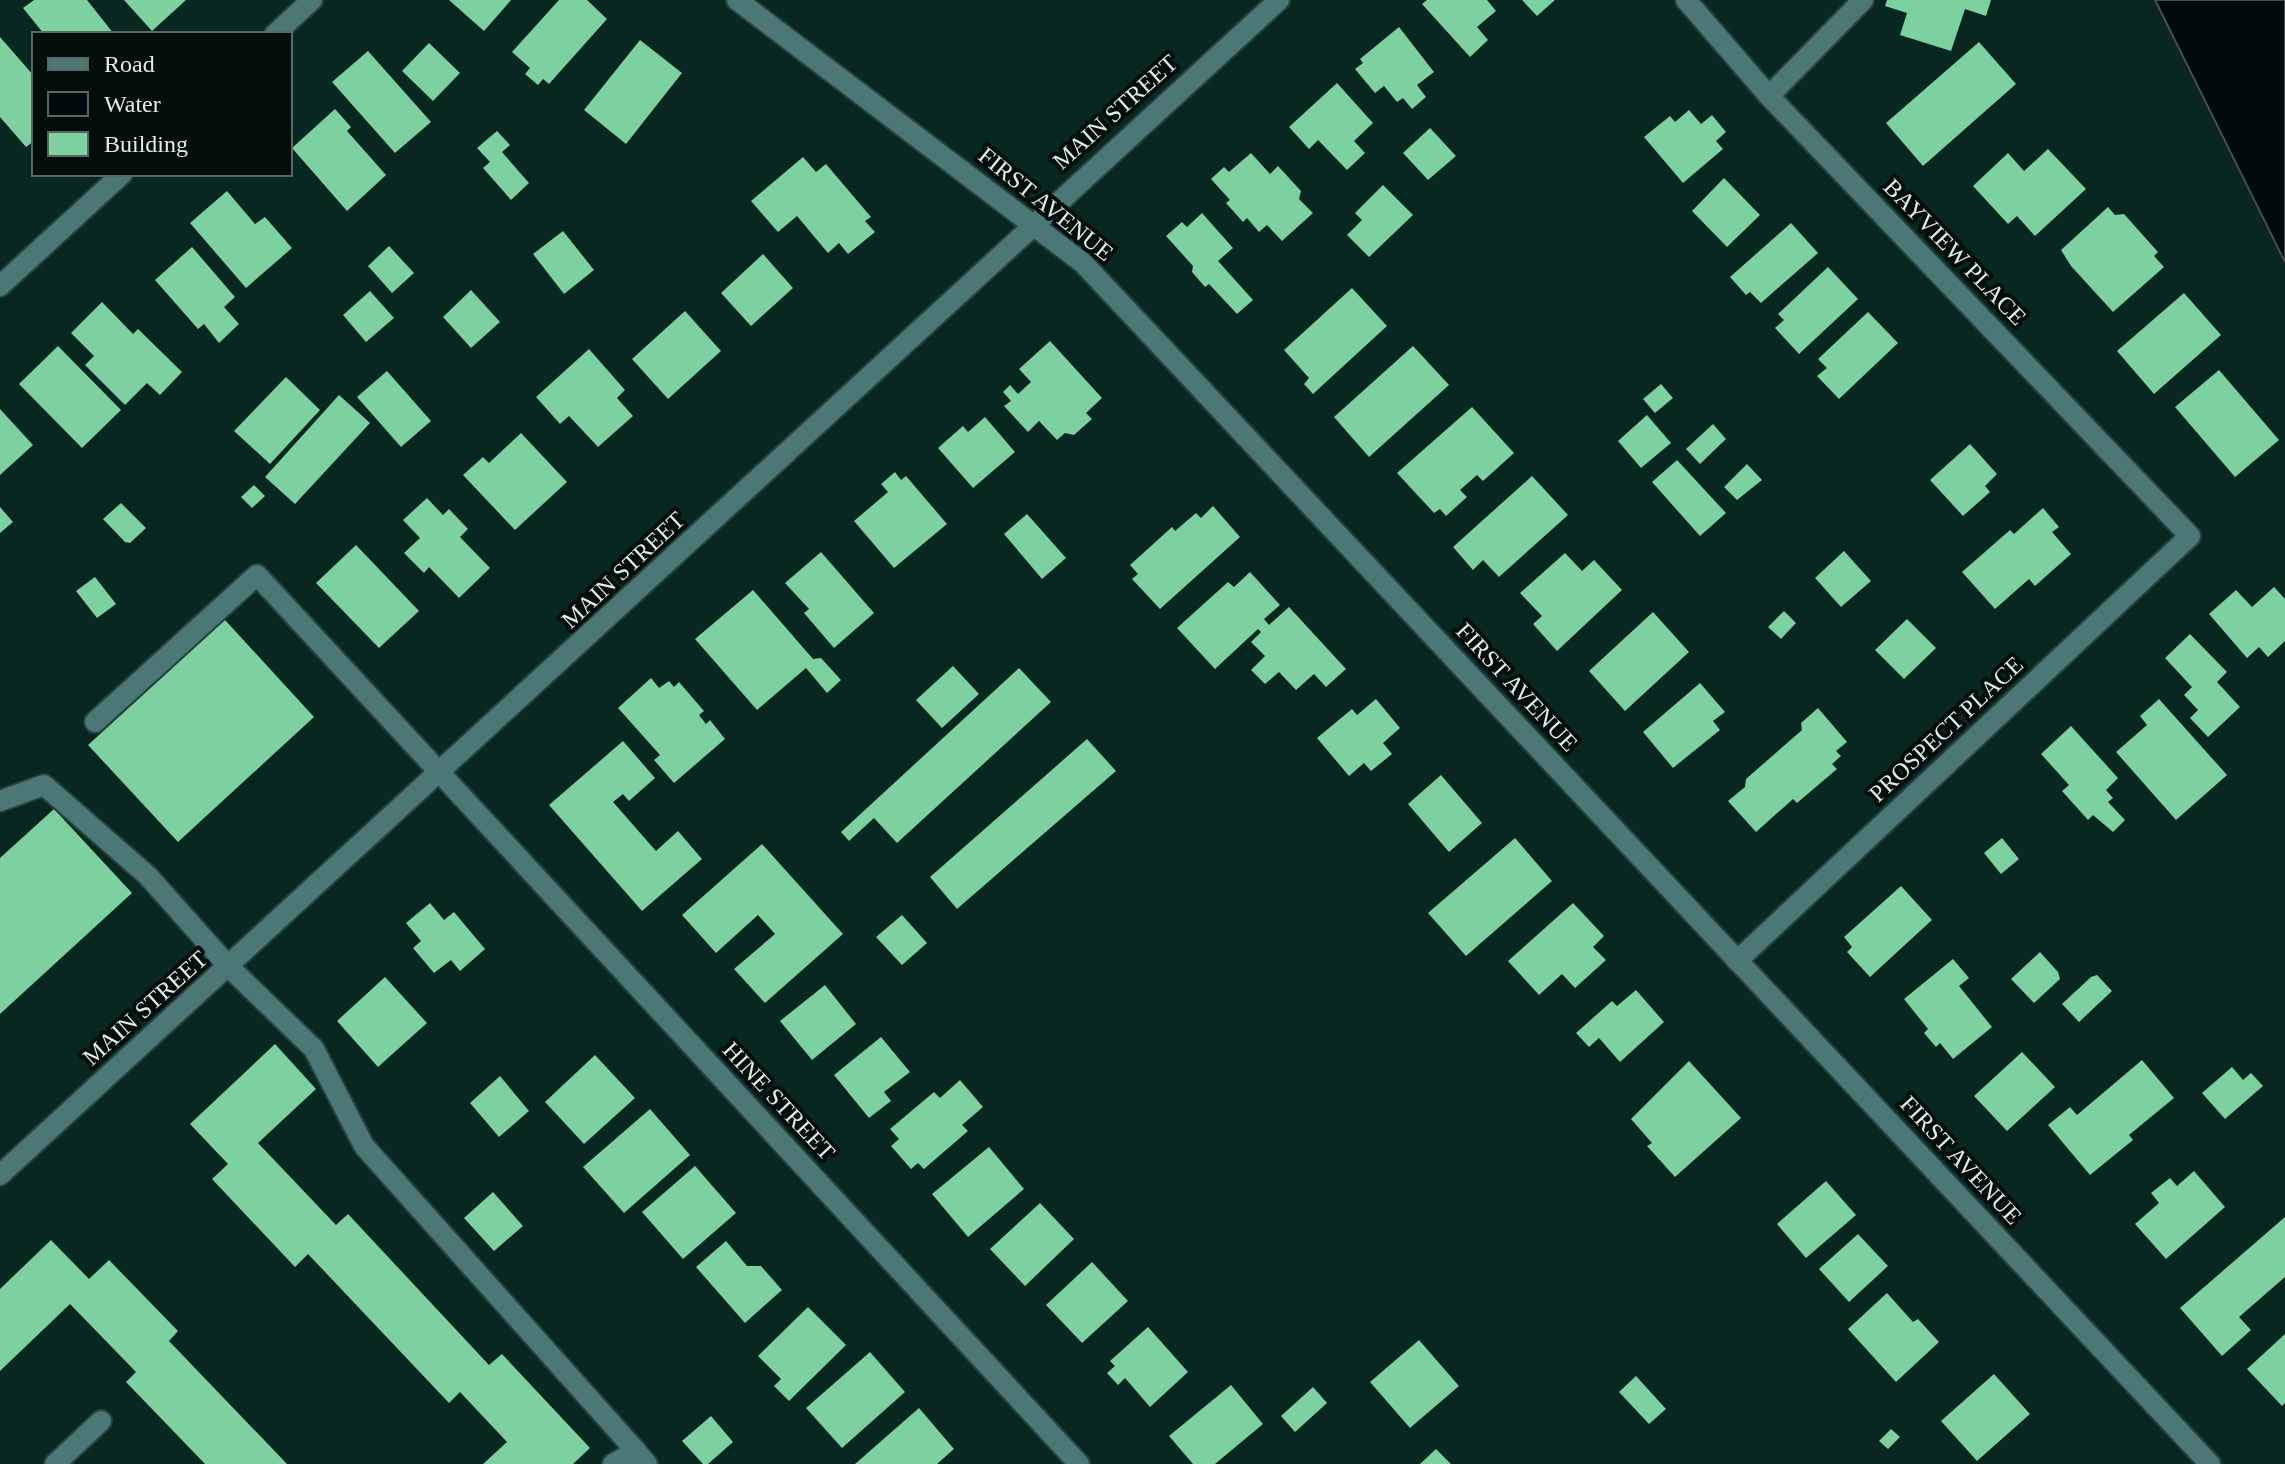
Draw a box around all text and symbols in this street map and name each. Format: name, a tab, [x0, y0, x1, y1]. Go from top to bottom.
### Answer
legend	[32, 32, 292, 176]
street label: MAIN STREET	[1048, 49, 1183, 175]
text: Road	[104, 51, 155, 77]
text: Water	[104, 91, 161, 117]
text: Building	[104, 131, 188, 157]
street label: FIRST AVENUE	[974, 142, 1118, 266]
street label: BAYVIEW PLACE	[1879, 174, 2031, 330]
street label: MAIN STREET	[556, 506, 690, 633]
street label: FIRST AVENUE	[1451, 618, 1583, 756]
street label: PROSPECT PLACE	[1864, 651, 2028, 807]
street label: MAIN STREET	[78, 945, 213, 1071]
street label: HINE STREET	[718, 1037, 840, 1165]
street label: FIRST AVENUE	[1895, 1091, 2027, 1229]

